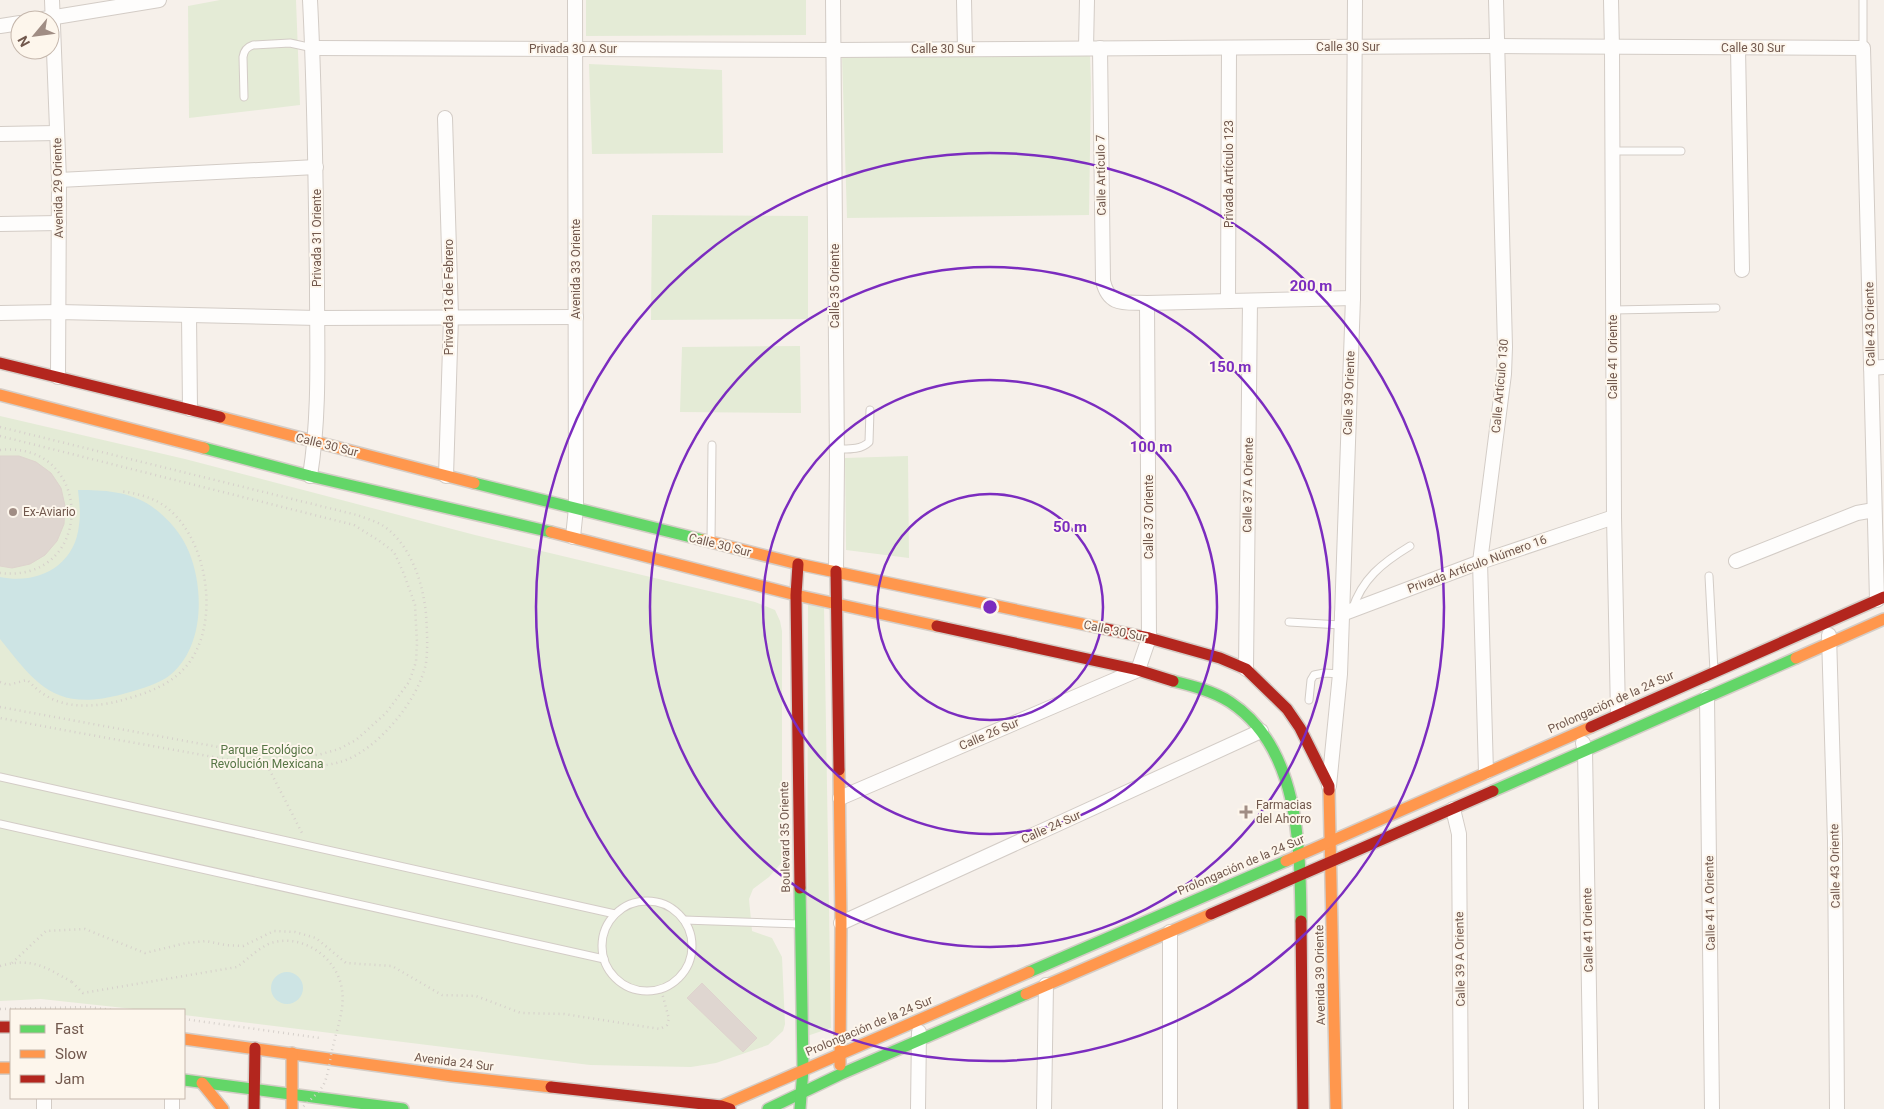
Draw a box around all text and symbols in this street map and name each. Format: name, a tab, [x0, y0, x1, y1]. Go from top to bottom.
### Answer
north arrow	[10, 10, 60, 60]
text: N	[14, 33, 33, 50]
street label: Calle 30 Sur	[1316, 40, 1380, 54]
street label: Calle 30 Sur	[1721, 41, 1785, 55]
street label: Privada 30 A Sur	[529, 42, 617, 56]
street label: Calle 30 Sur	[911, 42, 975, 56]
street label: Privada Artículo 123	[1222, 120, 1236, 228]
street label: Calle Artículo 7	[1093, 134, 1109, 216]
street label: Avenida 29 Oriente	[50, 138, 66, 238]
street label: Privada 31 Oriente	[310, 189, 324, 287]
street label: Avenida 33 Oriente	[569, 219, 583, 319]
street label: Privada 13 de Febrero	[442, 239, 456, 355]
street label: Calle 35 Oriente	[828, 244, 842, 328]
text: 200 m	[1290, 277, 1332, 295]
street label: Calle 43 Oriente	[1862, 282, 1878, 366]
street label: Calle 41 Oriente	[1606, 315, 1620, 399]
street label: Calle Artículo 130	[1489, 338, 1511, 434]
street label: Calle 39 Oriente	[1341, 351, 1357, 435]
text: 150 m	[1209, 358, 1251, 376]
street label: Calle 30 Sur	[294, 430, 360, 460]
street label: Calle 37 A Oriente	[1240, 437, 1256, 533]
text: 100 m	[1130, 438, 1172, 456]
street label: Calle 37 Oriente	[1142, 475, 1156, 559]
place label: Ex-Aviario	[23, 505, 76, 519]
marker: Ex-Aviario	[7, 506, 19, 518]
text: 50 m	[1053, 518, 1087, 536]
street label: Calle 30 Sur	[687, 530, 753, 560]
street label: Privada Artículo Número 16	[1405, 532, 1549, 596]
centre of rings	[981, 598, 999, 616]
street label: Calle 30 Sur	[1082, 618, 1148, 644]
street label: Prolongación de la 24 Sur	[1546, 668, 1676, 736]
street label: Calle 26 Sur	[957, 715, 1021, 753]
park label: Parque Ecológico Revolución Mexicana	[210, 743, 324, 771]
street label: Boulevard 35 Oriente	[777, 781, 793, 893]
place label: Farmacias del Ahorro	[1256, 798, 1312, 826]
marker: Farmacias del Ahorro	[1240, 806, 1252, 818]
street label: Calle 24 Sur	[1019, 808, 1083, 846]
street label: Calle 43 Oriente	[1827, 824, 1843, 908]
street label: Prolongación de la 24 Sur	[1175, 832, 1307, 898]
street label: Calle 41 A Oriente	[1702, 855, 1718, 951]
street label: Calle 41 Oriente	[1580, 888, 1596, 972]
street label: Calle 39 A Oriente	[1452, 911, 1468, 1007]
street label: Avenida 39 Oriente	[1312, 925, 1328, 1025]
street label: Prolongación de la 24 Sur	[803, 993, 935, 1059]
legend	[10, 1009, 185, 1099]
text: Fast	[55, 1020, 84, 1038]
text: Slow	[55, 1045, 87, 1063]
street label: Avenida 24 Sur	[414, 1050, 494, 1074]
text: Jam	[55, 1070, 85, 1088]

